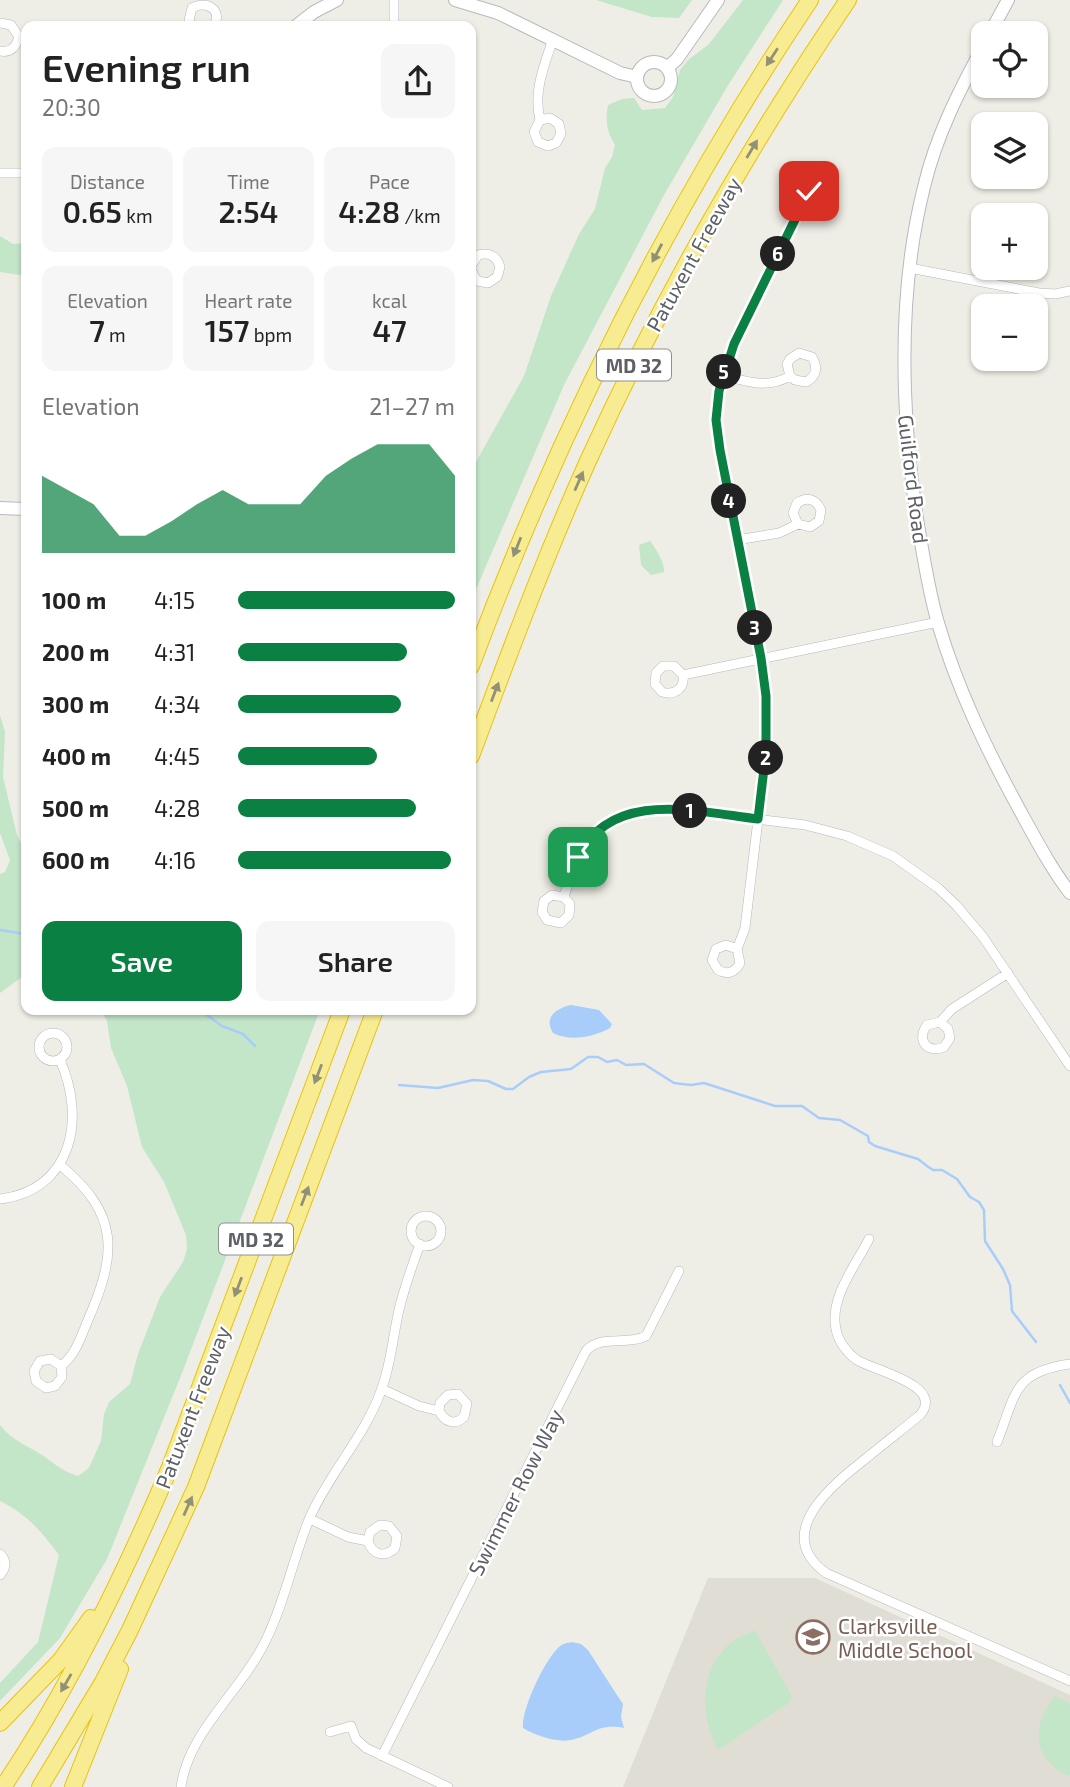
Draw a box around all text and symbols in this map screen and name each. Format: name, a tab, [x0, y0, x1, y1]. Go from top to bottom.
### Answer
map controls	[971, 21, 1048, 371]
button: locate	[971, 21, 1048, 98]
text: Evening run	[42, 44, 251, 90]
button: share	[381, 44, 455, 118]
one-way arrow	[766, 47, 779, 67]
text: 20:30	[42, 93, 101, 121]
button: layers	[971, 112, 1048, 189]
one-way arrow	[746, 139, 759, 158]
pin	[779, 161, 839, 221]
text: Distance	[70, 170, 145, 193]
text: Time	[227, 170, 270, 193]
text: Pace	[369, 170, 410, 193]
icon: check	[790, 172, 828, 210]
street label: Patuxent Freeway	[640, 173, 746, 335]
text: 0.65	[62, 193, 122, 229]
text: 2:54	[219, 193, 278, 229]
text: 4:28	[338, 193, 400, 229]
button: +	[971, 203, 1048, 280]
text: km	[122, 204, 153, 227]
text: /km	[400, 204, 441, 227]
pin: 6	[760, 236, 796, 272]
text: 6	[772, 242, 783, 265]
one-way arrow	[651, 243, 663, 263]
text: Elevation	[67, 289, 148, 312]
text: Heart rate	[205, 289, 292, 312]
text: kcal	[372, 289, 407, 312]
button: −	[971, 294, 1048, 371]
text: 7	[89, 312, 105, 348]
text: 157	[205, 312, 249, 348]
text: 47	[372, 312, 407, 348]
text: m	[105, 323, 126, 346]
text: bpm	[249, 323, 292, 346]
road number: MD 32	[597, 350, 671, 380]
pin: 5	[706, 354, 742, 390]
text: 5	[718, 360, 729, 383]
text: Elevation	[42, 392, 140, 420]
text: 21–27 m	[369, 392, 455, 420]
street label: Guilford Road	[894, 413, 934, 545]
one-way arrow	[574, 470, 585, 491]
pin: 4	[712, 484, 746, 518]
text: 4	[722, 489, 735, 512]
one-way arrow	[512, 536, 523, 557]
text: 100 m	[42, 586, 106, 614]
text: 4:15	[154, 586, 195, 614]
pin: 3	[738, 610, 772, 646]
text: 3	[749, 616, 760, 639]
text: 200 m	[42, 638, 110, 666]
text: 4:31	[154, 638, 196, 666]
one-way arrow	[489, 681, 500, 702]
text: 300 m	[42, 690, 109, 718]
text: 4:34	[154, 690, 201, 718]
pin: 2	[748, 740, 784, 776]
text: 400 m	[42, 742, 111, 770]
text: 4:45	[154, 742, 200, 770]
text: 2	[760, 746, 771, 769]
text: 500 m	[42, 794, 109, 822]
text: 4:28	[154, 794, 200, 822]
pin: 1	[672, 794, 708, 828]
text: 1	[685, 799, 694, 822]
pin	[548, 827, 608, 887]
icon: arrive	[559, 838, 597, 876]
text: 600 m	[42, 846, 110, 874]
text: 4:16	[154, 846, 196, 874]
button: Save	[42, 921, 242, 1001]
button: Share	[256, 921, 455, 1001]
one-way arrow	[312, 1063, 323, 1084]
one-way arrow	[300, 1186, 311, 1207]
road number: MD 32	[219, 1224, 293, 1254]
one-way arrow	[232, 1276, 243, 1297]
street label: Patuxent Freeway	[149, 1322, 235, 1492]
street label: Swimmer Row Way	[462, 1405, 568, 1579]
one-way arrow	[182, 1496, 194, 1516]
place label: Clarksville Middle School	[838, 1613, 973, 1662]
school or university icon: Clarksville Middle School	[794, 1618, 832, 1656]
one-way arrow	[60, 1673, 72, 1693]

